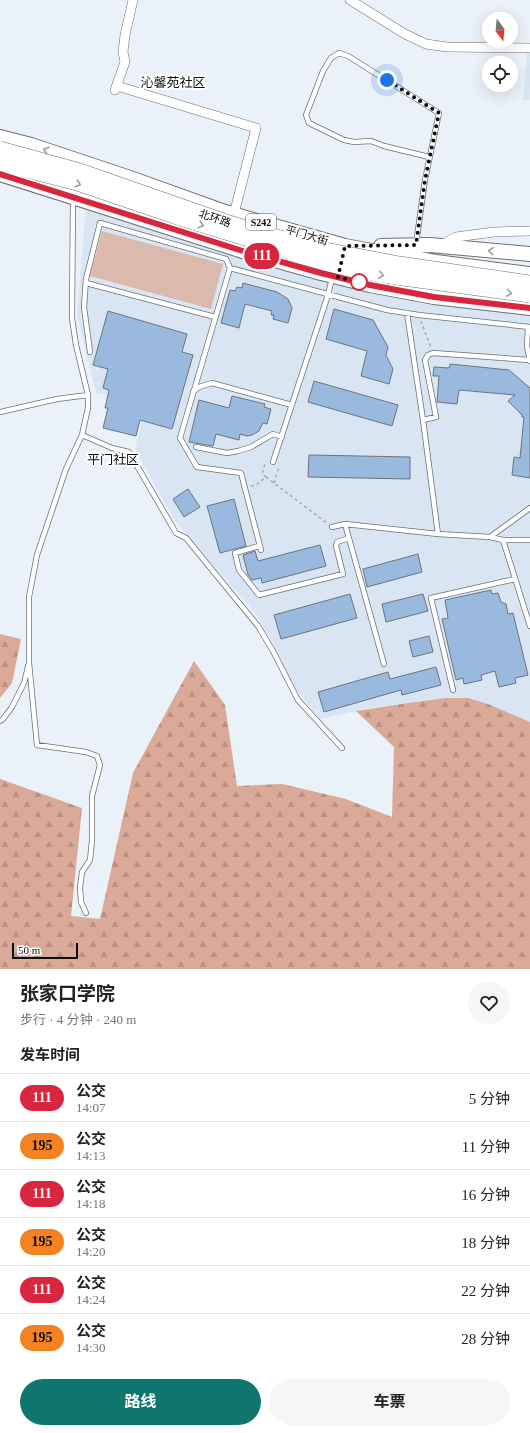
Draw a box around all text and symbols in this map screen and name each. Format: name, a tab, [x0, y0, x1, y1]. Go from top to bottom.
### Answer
north arrow	[482, 12, 518, 48]
map controls	[482, 12, 518, 92]
button: locate	[482, 56, 518, 92]
your location	[377, 70, 397, 90]
district label: 沁馨苑社区	[140, 75, 206, 90]
one-way arrow	[43, 147, 50, 155]
one-way arrow	[74, 179, 81, 188]
street label: 北环路	[197, 207, 233, 229]
road number: S242	[246, 214, 276, 230]
one-way arrow	[198, 220, 205, 229]
street label: 平门大街	[284, 223, 330, 247]
line badge: 111	[239, 243, 285, 269]
one-way arrow	[488, 246, 494, 255]
text: 111	[252, 248, 272, 263]
one-way arrow	[377, 270, 384, 278]
unlabelled marker	[350, 273, 368, 291]
one-way arrow	[506, 288, 512, 297]
district label: 平门社区	[87, 452, 139, 467]
scale bar	[12, 941, 78, 960]
text: 50 m	[18, 944, 40, 956]
button: heart	[468, 982, 510, 1024]
text: 张家口学院	[20, 983, 115, 1004]
text: 步行 · 4 分钟 · 240 m	[20, 1012, 136, 1027]
text: 发车时间	[20, 1047, 80, 1063]
text: 公交	[76, 1083, 106, 1099]
text: 111	[32, 1090, 52, 1105]
text: 5 分钟	[469, 1091, 510, 1107]
text: 14:07	[76, 1100, 106, 1115]
text: 公交	[76, 1131, 106, 1147]
text: 195	[32, 1138, 53, 1153]
text: 11 分钟	[462, 1139, 510, 1155]
text: 14:13	[76, 1148, 106, 1163]
text: 公交	[76, 1179, 106, 1195]
text: 111	[32, 1186, 52, 1201]
text: 16 分钟	[461, 1187, 510, 1203]
text: 14:18	[76, 1196, 106, 1211]
text: 公交	[76, 1227, 106, 1243]
text: 195	[32, 1234, 53, 1249]
text: 18 分钟	[461, 1235, 510, 1251]
text: 14:20	[76, 1244, 106, 1259]
text: 公交	[76, 1275, 106, 1291]
text: 111	[32, 1282, 52, 1297]
text: 22 分钟	[461, 1283, 510, 1299]
text: 14:24	[76, 1292, 106, 1307]
text: 公交	[76, 1323, 106, 1339]
text: 195	[32, 1330, 53, 1345]
text: 28 分钟	[461, 1331, 510, 1347]
text: 14:30	[76, 1340, 106, 1355]
button: 路线	[20, 1379, 261, 1425]
button: 车票	[269, 1379, 510, 1425]

